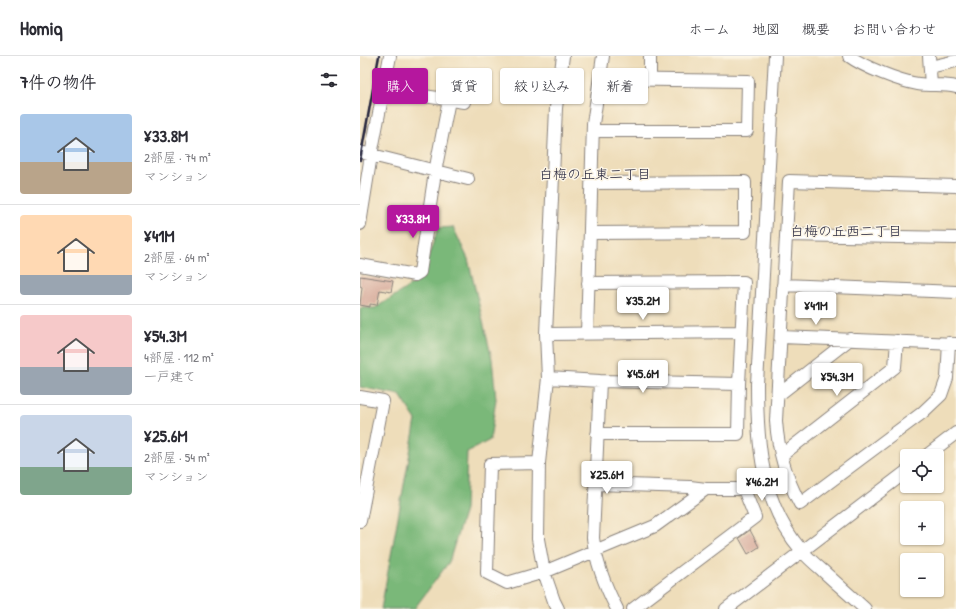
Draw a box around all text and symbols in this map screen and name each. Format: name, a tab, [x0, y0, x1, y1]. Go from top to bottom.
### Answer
text: Homiq	[20, 15, 63, 41]
text: ホーム	[689, 19, 730, 38]
text: 地図	[752, 19, 780, 38]
text: 概要	[802, 19, 830, 38]
text: お問い合わせ	[852, 19, 936, 38]
chip: 購入	[372, 68, 428, 104]
chip: 賃貸	[436, 68, 492, 104]
chip: 絞り込み	[500, 68, 584, 104]
chip: 新着	[592, 68, 648, 104]
icon: filters	[318, 69, 340, 91]
text: 7件の物件	[20, 70, 96, 93]
text: ¥33.8M	[144, 124, 188, 147]
icon: home	[52, 130, 100, 178]
text: 2部屋 · 74 m²	[144, 148, 211, 166]
district label: 白梅の丘東二丁目	[539, 164, 651, 183]
text: マンション	[144, 167, 208, 185]
pin: ¥33.8M	[380, 205, 446, 239]
text: ¥33.8M	[396, 209, 430, 227]
district label: 白梅の丘西二丁目	[790, 221, 902, 240]
text: ¥41M	[144, 224, 175, 247]
icon: home	[52, 231, 100, 279]
text: 2部屋 · 64 m²	[144, 248, 210, 266]
text: マンション	[144, 267, 208, 285]
pin: ¥35.2M	[610, 287, 676, 321]
text: ¥35.2M	[626, 291, 660, 309]
pin: ¥41M	[792, 292, 840, 326]
text: ¥41M	[804, 296, 828, 314]
text: ¥54.3M	[144, 324, 187, 347]
icon: home	[52, 331, 100, 379]
text: 4部屋 · 112 m²	[144, 348, 214, 366]
pin: ¥45.6M	[610, 360, 676, 394]
pin: ¥54.3M	[804, 363, 870, 397]
text: ¥45.6M	[627, 364, 659, 382]
text: 一戸建て	[144, 367, 196, 385]
text: ¥54.3M	[821, 367, 853, 385]
text: ¥25.6M	[144, 424, 188, 447]
icon: home	[52, 431, 100, 479]
text: 2部屋 · 54 m²	[144, 448, 210, 466]
map controls	[900, 449, 944, 597]
button: locate	[900, 449, 944, 493]
pin: ¥25.6M	[574, 461, 640, 495]
text: ¥25.6M	[590, 465, 624, 483]
text: マンション	[144, 467, 208, 485]
pin: ¥46.2M	[729, 468, 795, 502]
text: ¥46.2M	[746, 472, 778, 490]
button: +	[900, 501, 944, 545]
button: −	[900, 553, 944, 597]

